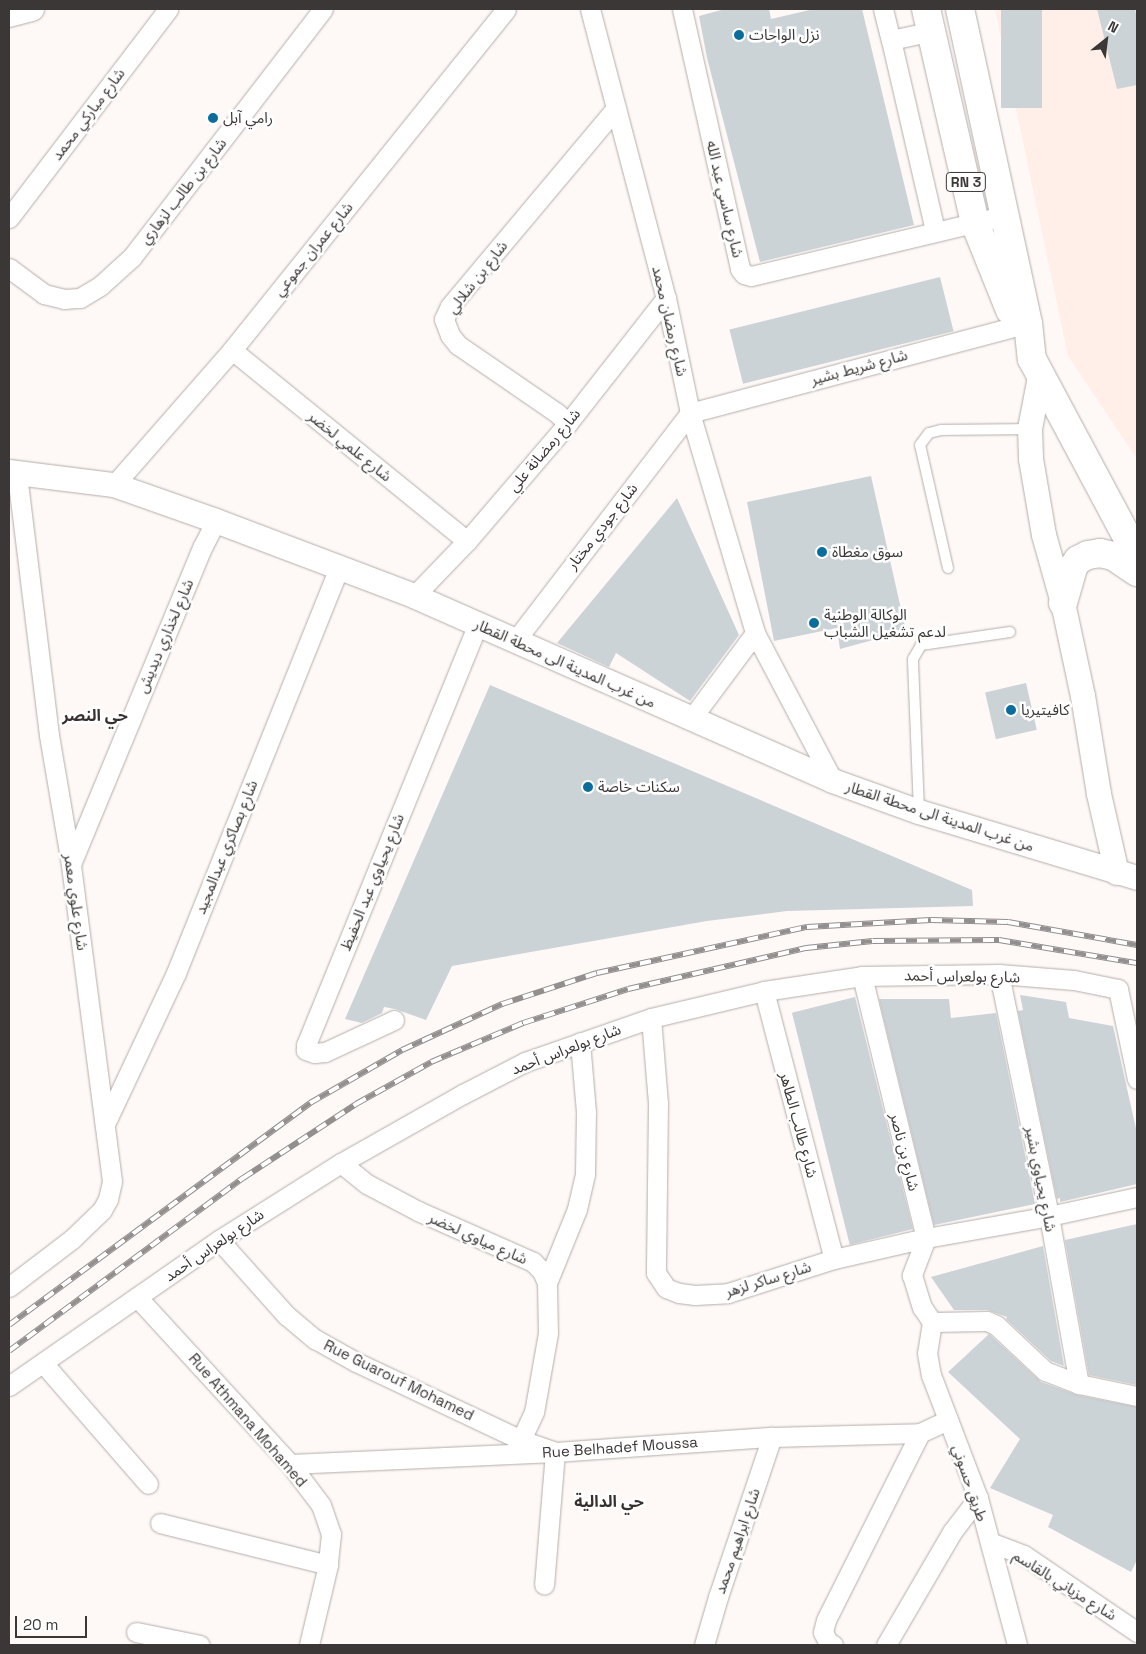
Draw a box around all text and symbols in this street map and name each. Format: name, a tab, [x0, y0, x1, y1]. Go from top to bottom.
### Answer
north arrow	[1081, 15, 1131, 65]
text: N	[1105, 17, 1122, 37]
place label: نزل الواحات	[749, 26, 819, 44]
marker: نزل الواحات	[733, 29, 745, 41]
street label: شارع مباركي محمد	[48, 64, 128, 164]
place label: رامي آبل	[223, 109, 273, 127]
marker: رامي آبل	[207, 112, 219, 124]
street label: شارع بن طالب لزهاري	[136, 134, 230, 248]
street label: شارع ساسي عبد الله	[703, 139, 747, 259]
road number: RN 3	[945, 170, 987, 193]
street label: شارع عمران جموعي	[270, 198, 356, 300]
street label: شارع بن شلالي	[443, 237, 511, 317]
street label: شارع رمضان محمد	[649, 264, 691, 378]
street label: شارع شريط بشير	[809, 345, 909, 389]
street label: شارع رمضانة علي	[504, 405, 584, 495]
street label: شارع علمي لخضر	[305, 407, 395, 485]
street label: شارع جودي مختار	[563, 479, 641, 573]
place label: سوق مغطاة	[832, 543, 903, 561]
marker: سوق مغطاة	[816, 546, 828, 558]
street label: شارع لخذاري ديديش	[133, 576, 197, 696]
place label: الوكالة الوطنية لدعم تشغيل الشباب	[824, 605, 946, 640]
street label: من غرب المدينة الى محطة القطار	[471, 615, 659, 711]
marker: الوكالة الوطنية لدعم تشغيل الشباب	[808, 617, 820, 629]
place label: كافيتيريا	[1021, 701, 1069, 719]
marker: كافيتيريا	[1005, 704, 1017, 716]
district label: حي النصر	[62, 706, 128, 726]
street label: شارع بصاكري عبدالمجيد	[191, 777, 261, 917]
street label: من غرب المدينة الى محطة القطار	[844, 777, 1036, 855]
place label: سكنات خاصة	[598, 778, 680, 796]
marker: سكنات خاصة	[582, 781, 594, 793]
street label: شارع يحياوي عبد الحفيظ	[336, 811, 408, 953]
street label: شارع علوي معمر	[60, 852, 92, 952]
street label: شارع بولعراس أحمد	[904, 966, 1020, 986]
street label: شارع بولعراس أحمد	[509, 1020, 623, 1078]
street label: شارع طالب الطاهر	[776, 1070, 822, 1180]
street label: شارع بن ناصر	[887, 1111, 923, 1193]
street label: شارع يحياوي بشير	[1022, 1125, 1060, 1233]
street label: شارع بولعراس أحمد	[161, 1205, 267, 1285]
street label: شارع مياوي لخضر	[426, 1208, 530, 1268]
street label: شارع ساكر لزهر	[723, 1257, 813, 1301]
street label: Rue Guarouf Mohamed	[321, 1336, 477, 1424]
street label: Rue Athmana Mohamed	[185, 1349, 311, 1491]
street label: Rue Belhadef Moussa	[542, 1433, 698, 1461]
street label: طريق حسوني	[948, 1442, 992, 1524]
street label: شارع ابراهيم محمد	[711, 1486, 763, 1596]
district label: حي الدالية	[574, 1492, 644, 1512]
street label: شارع مزياني بالقاسم	[1010, 1546, 1120, 1624]
scale bar	[18, 1606, 90, 1638]
text: 20 m	[23, 1615, 58, 1634]

